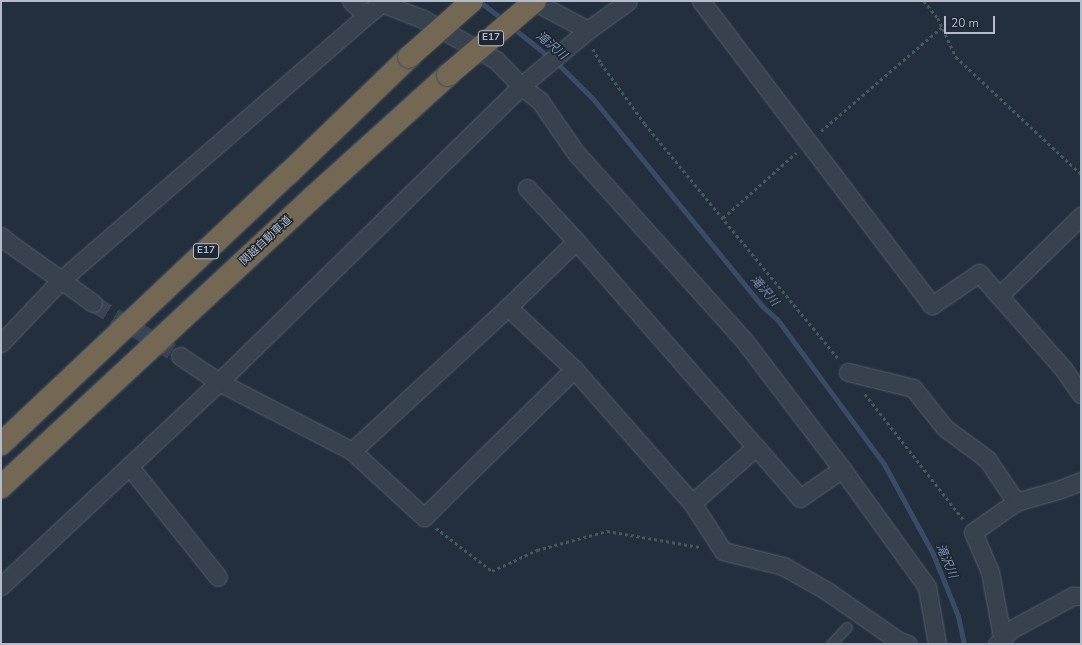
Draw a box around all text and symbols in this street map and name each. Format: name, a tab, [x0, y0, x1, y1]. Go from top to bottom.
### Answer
scale bar	[946, 8, 997, 34]
text: 20 m	[951, 15, 979, 31]
water label: 滝沢川	[533, 29, 569, 63]
road number: E17	[478, 30, 504, 46]
street label: 関越自動車道	[237, 214, 295, 268]
road number: E17	[193, 243, 219, 259]
water label: 滝沢川	[747, 273, 781, 309]
water label: 滝沢川	[932, 542, 960, 580]

